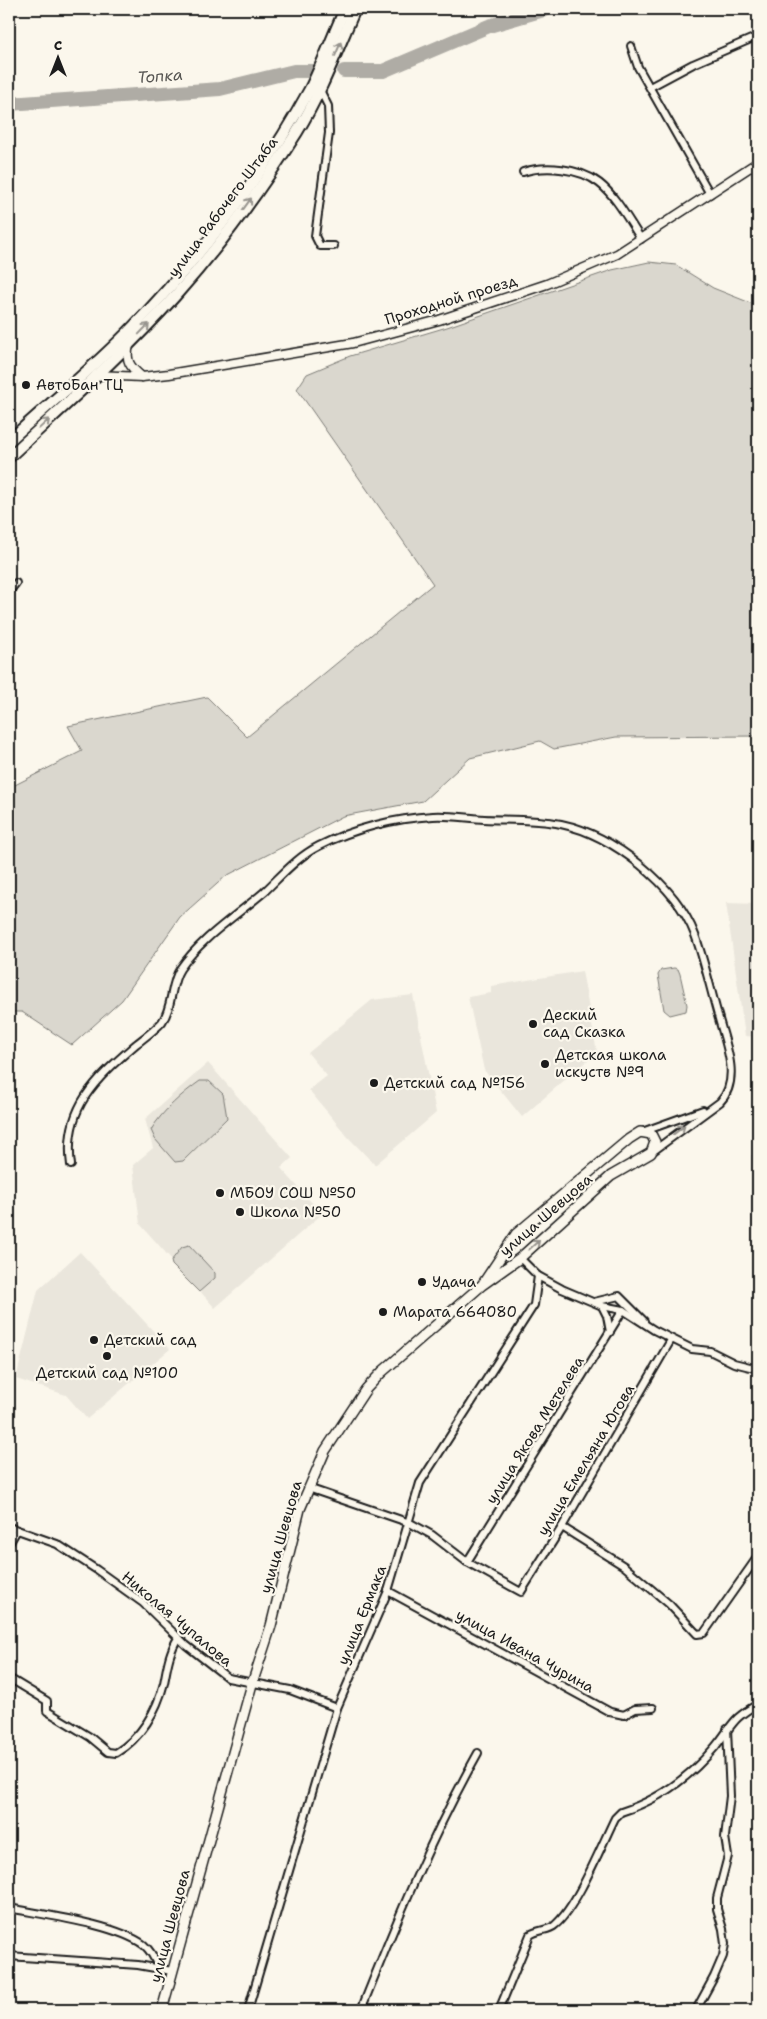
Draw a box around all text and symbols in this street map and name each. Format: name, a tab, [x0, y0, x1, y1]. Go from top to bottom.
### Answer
north arrow	[32, 32, 82, 82]
text: С	[54, 36, 62, 54]
one-way arrow	[333, 42, 343, 57]
water label: Топка	[137, 64, 183, 88]
street label: улица Рабочего Штаба	[164, 132, 283, 281]
one-way arrow	[242, 197, 253, 211]
street label: Проходной проезд	[382, 270, 520, 330]
one-way arrow	[138, 322, 150, 335]
place label: АвтоБан ТЦ	[36, 375, 123, 395]
marker: АвтоБан ТЦ	[20, 379, 32, 391]
one-way arrow	[38, 418, 51, 430]
place label: Деский сад Сказка	[543, 1005, 626, 1042]
marker: Деский сад Сказка	[527, 1018, 539, 1030]
place label: Детская школа искуств №9	[555, 1045, 667, 1082]
marker: Детская школа искуств №9	[539, 1058, 551, 1070]
place label: Детский сад №156	[384, 1073, 525, 1093]
marker: Детский сад №156	[368, 1077, 380, 1089]
one-way arrow	[672, 1125, 685, 1136]
street label: улица Шевцова	[495, 1169, 597, 1261]
place label: МБОУ СОШ №50	[230, 1183, 356, 1203]
marker: МБОУ СОШ №50	[214, 1187, 226, 1199]
place label: Школа №50	[250, 1202, 341, 1222]
marker: Школа №50	[234, 1206, 246, 1218]
one-way arrow	[528, 1239, 541, 1250]
place label: Удача	[432, 1272, 477, 1292]
marker: Удача	[416, 1276, 428, 1288]
place label: Марата 664080	[393, 1302, 517, 1322]
marker: Марата 664080	[377, 1306, 389, 1318]
place label: Детский сад	[104, 1330, 197, 1350]
marker: Детский сад	[88, 1334, 100, 1346]
marker: Детский сад №100	[101, 1350, 113, 1362]
street label: улица Якова Метелева	[481, 1352, 589, 1508]
place label: Детский сад №100	[36, 1363, 178, 1383]
street label: улица Емельяна Югова	[533, 1380, 640, 1539]
street label: улица Шевцова	[255, 1478, 307, 1596]
street label: улица Ермака	[333, 1562, 391, 1668]
street label: Николая Чупалова	[118, 1567, 237, 1672]
street label: улица Ивана Чурина	[452, 1605, 598, 1698]
street label: улица Шевцова	[145, 1867, 195, 1985]

